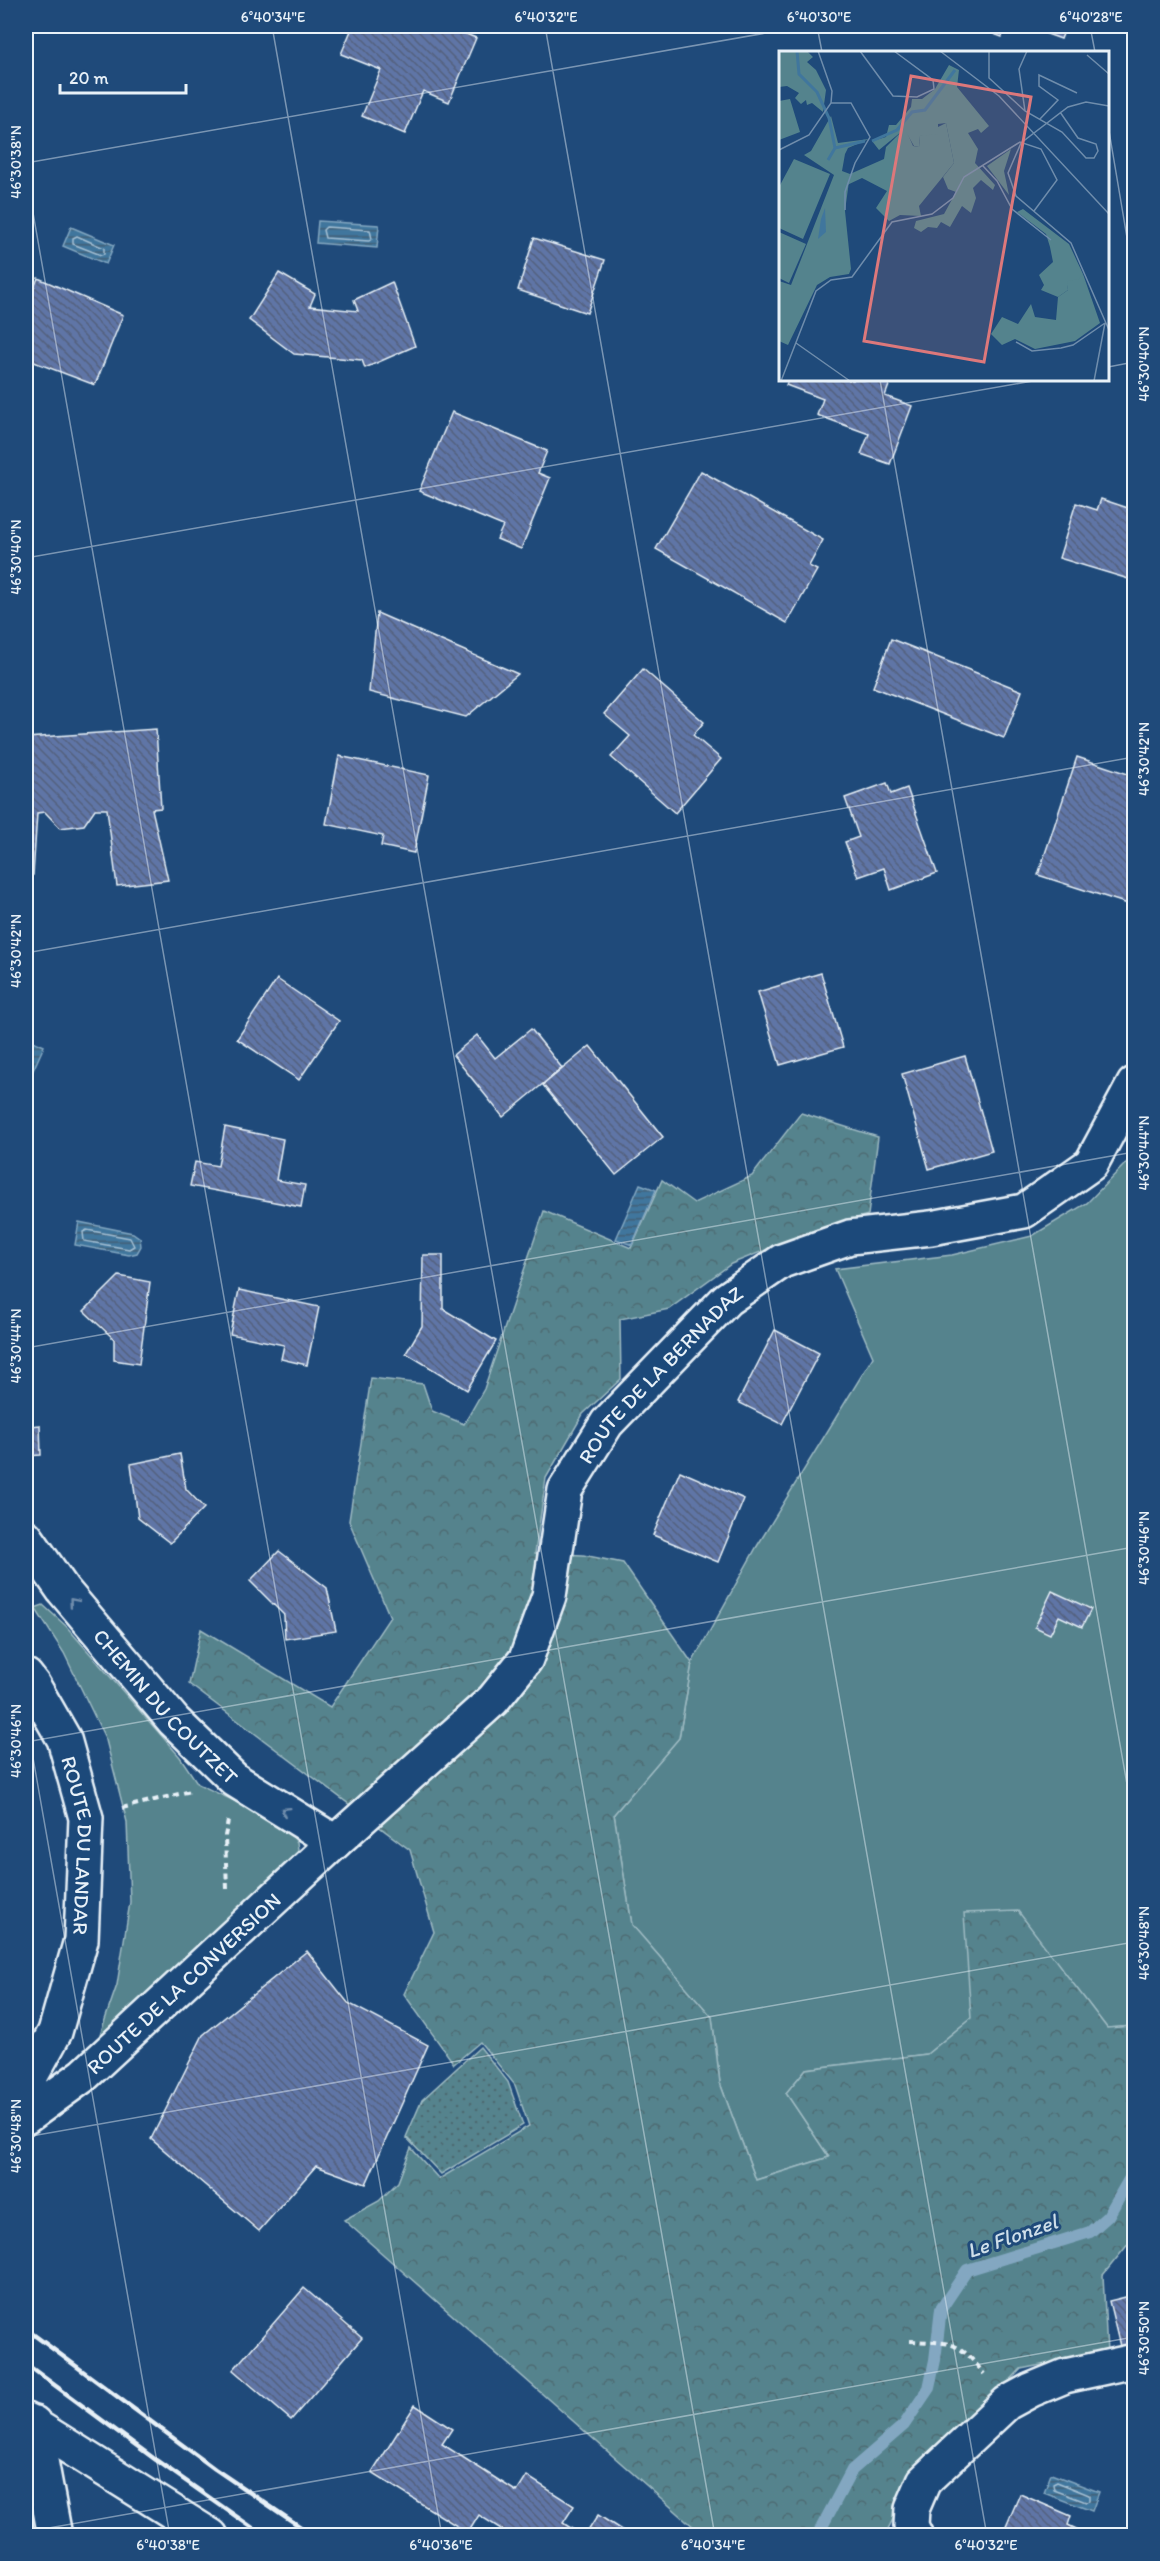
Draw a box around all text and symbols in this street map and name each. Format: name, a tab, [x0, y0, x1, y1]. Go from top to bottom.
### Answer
text: 6°40'34"E	[241, 8, 305, 26]
text: 6°40'32"E	[514, 8, 578, 26]
text: 6°40'30"E	[787, 8, 851, 26]
text: 6°40'28"E	[1059, 8, 1123, 26]
inset map	[779, 51, 1109, 381]
scale bar	[60, 57, 186, 95]
text: 20 m	[69, 67, 109, 89]
text: 46°30'38"N	[7, 125, 25, 199]
text: 46°30'40"N	[1135, 326, 1153, 402]
text: 46°30'40"N	[7, 519, 25, 595]
text: 46°30'42"N	[1135, 722, 1153, 796]
text: 46°30'42"N	[7, 914, 25, 988]
text: 46°30'44"N	[1135, 1115, 1153, 1191]
street label: ROUTE DE LA BERNADAZ	[572, 1280, 747, 1468]
text: 46°30'44"N	[7, 1308, 25, 1384]
text: 46°30'46"N	[1135, 1511, 1153, 1585]
one-way arrow	[69, 1598, 80, 1609]
street label: CHEMIN DU COUTZET	[89, 1623, 244, 1789]
text: 46°30'46"N	[7, 1704, 25, 1778]
street label: ROUTE DU LANDAR	[57, 1753, 98, 1935]
one-way arrow	[281, 1806, 291, 1818]
street label: ROUTE DE LA CONVERSION	[81, 1887, 285, 2079]
text: 46°30'48"N	[1135, 1906, 1153, 1980]
text: 46°30'48"N	[7, 2099, 25, 2173]
water label: Le Flonzel	[963, 2207, 1063, 2264]
text: 46°30'50"N	[1135, 2301, 1153, 2375]
text: 6°40'38"E	[136, 2536, 200, 2554]
text: 6°40'36"E	[409, 2536, 473, 2554]
text: 6°40'34"E	[681, 2536, 745, 2554]
text: 6°40'32"E	[954, 2536, 1018, 2554]

